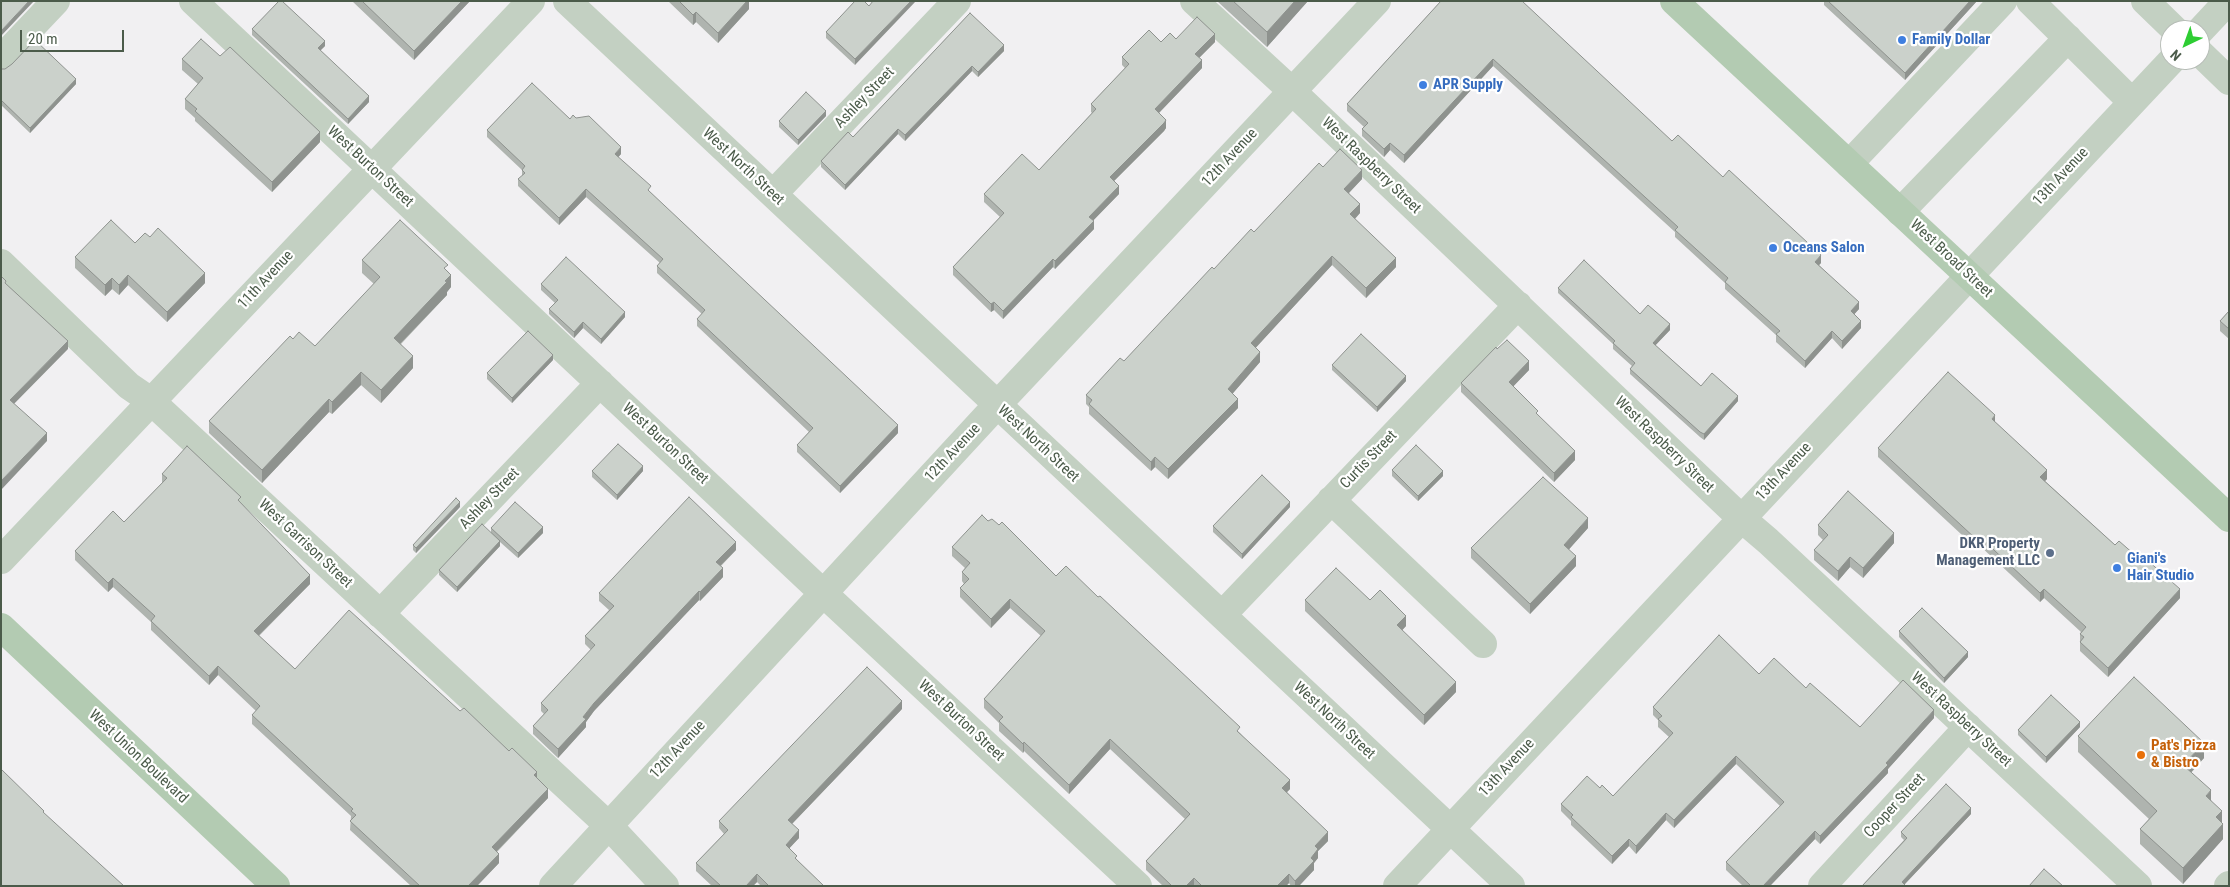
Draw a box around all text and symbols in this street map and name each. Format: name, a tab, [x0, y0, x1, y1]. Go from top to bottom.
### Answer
scale bar	[22, 20, 126, 52]
north arrow	[2160, 20, 2210, 70]
text: 20 m	[28, 30, 58, 48]
place label: Family Dollar	[1912, 31, 1990, 49]
marker: Family Dollar	[1896, 34, 1908, 46]
text: N	[2167, 47, 2184, 64]
street label: Ashley Street	[831, 64, 899, 132]
place label: APR Supply	[1433, 76, 1503, 94]
marker: APR Supply	[1417, 79, 1429, 91]
street label: West Raspberry Street	[1318, 114, 1424, 218]
street label: West Burton Street	[323, 123, 417, 211]
street label: West North Street	[698, 125, 788, 209]
street label: 12th Avenue	[1198, 125, 1262, 191]
street label: 13th Avenue	[2029, 144, 2093, 210]
street label: West Broad Street	[1906, 216, 1996, 302]
place label: Oceans Salon	[1783, 239, 1865, 257]
marker: Oceans Salon	[1767, 242, 1779, 254]
street label: 11th Avenue	[234, 247, 298, 313]
street label: West Raspberry Street	[1611, 393, 1717, 497]
street label: West Burton Street	[618, 400, 712, 488]
street label: West North Street	[993, 402, 1083, 486]
street label: 12th Avenue	[921, 420, 985, 486]
street label: Curtis Street	[1337, 427, 1401, 493]
street label: 13th Avenue	[1752, 439, 1816, 505]
street label: Ashley Street	[456, 465, 524, 533]
street label: West Garrison Street	[254, 496, 356, 592]
place label: DKR Property Management LLC	[1936, 535, 2040, 570]
marker: DKR Property Management LLC	[2044, 547, 2056, 559]
place label: Giani's Hair Studio	[2127, 550, 2194, 585]
marker: Giani's Hair Studio	[2111, 562, 2123, 574]
street label: West Raspberry Street	[1907, 669, 2015, 771]
street label: West Burton Street	[914, 677, 1008, 765]
street label: West North Street	[1289, 679, 1379, 763]
street label: West Union Boulevard	[85, 706, 191, 808]
street label: 12th Avenue	[646, 717, 710, 783]
street label: 13th Avenue	[1475, 735, 1539, 801]
place label: Pat's Pizza & Bistro	[2151, 737, 2216, 772]
marker: Pat's Pizza & Bistro	[2135, 749, 2147, 761]
street label: Cooper Street	[1861, 770, 1929, 842]

